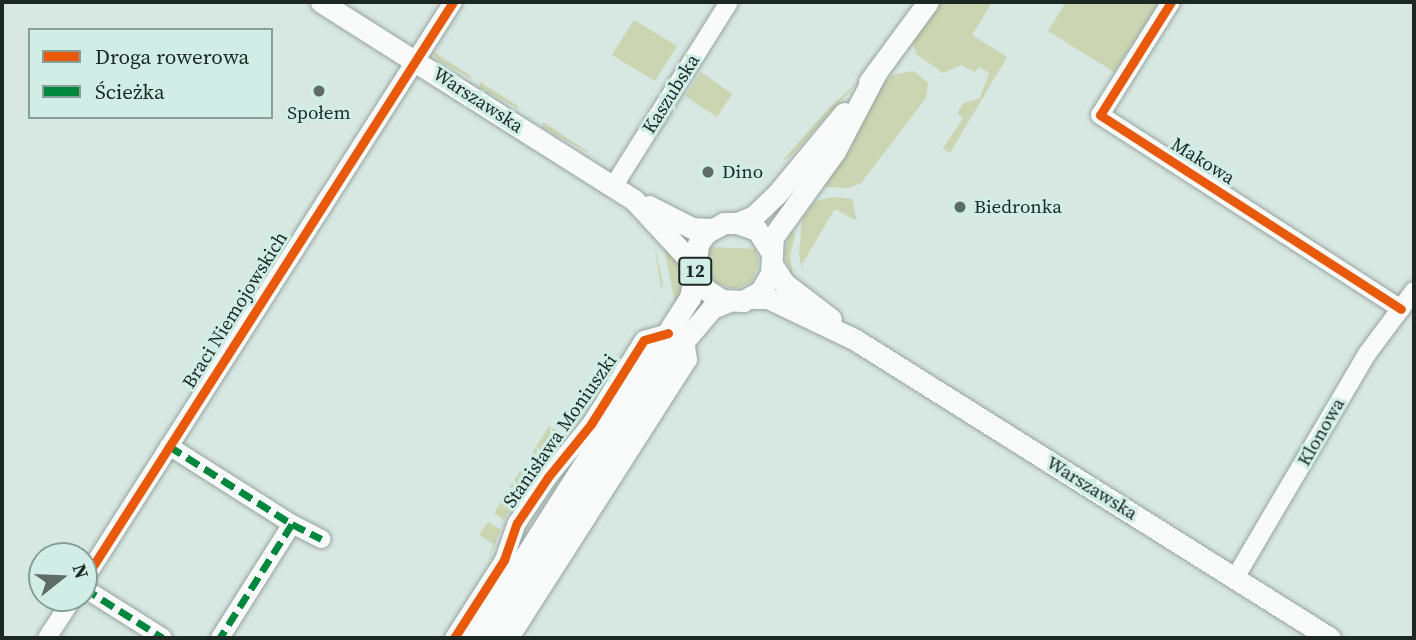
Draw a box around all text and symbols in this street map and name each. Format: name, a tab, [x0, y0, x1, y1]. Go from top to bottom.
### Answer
legend	[28, 28, 273, 119]
text: Droga rowerowa	[95, 42, 249, 71]
street label: Kaszubska	[638, 50, 704, 138]
street label: Warszawska	[429, 62, 527, 138]
text: Ścieżka	[95, 77, 165, 106]
marker: Społem	[311, 83, 327, 99]
place label: Społem	[287, 102, 351, 124]
street label: Makowa	[1167, 133, 1239, 189]
place label: Dino	[722, 161, 763, 183]
marker: Dino	[700, 164, 716, 180]
place label: Biedronka	[974, 196, 1062, 218]
marker: Biedronka	[952, 199, 968, 215]
street label: Braci Niemojowskich	[178, 228, 292, 392]
road number: 12	[678, 256, 712, 286]
street label: Stanisława Moniuszki	[498, 350, 622, 512]
street label: Klonowa	[1292, 394, 1350, 470]
street label: Warszawska	[1042, 451, 1142, 525]
north arrow	[28, 542, 98, 612]
text: N	[67, 561, 96, 582]

